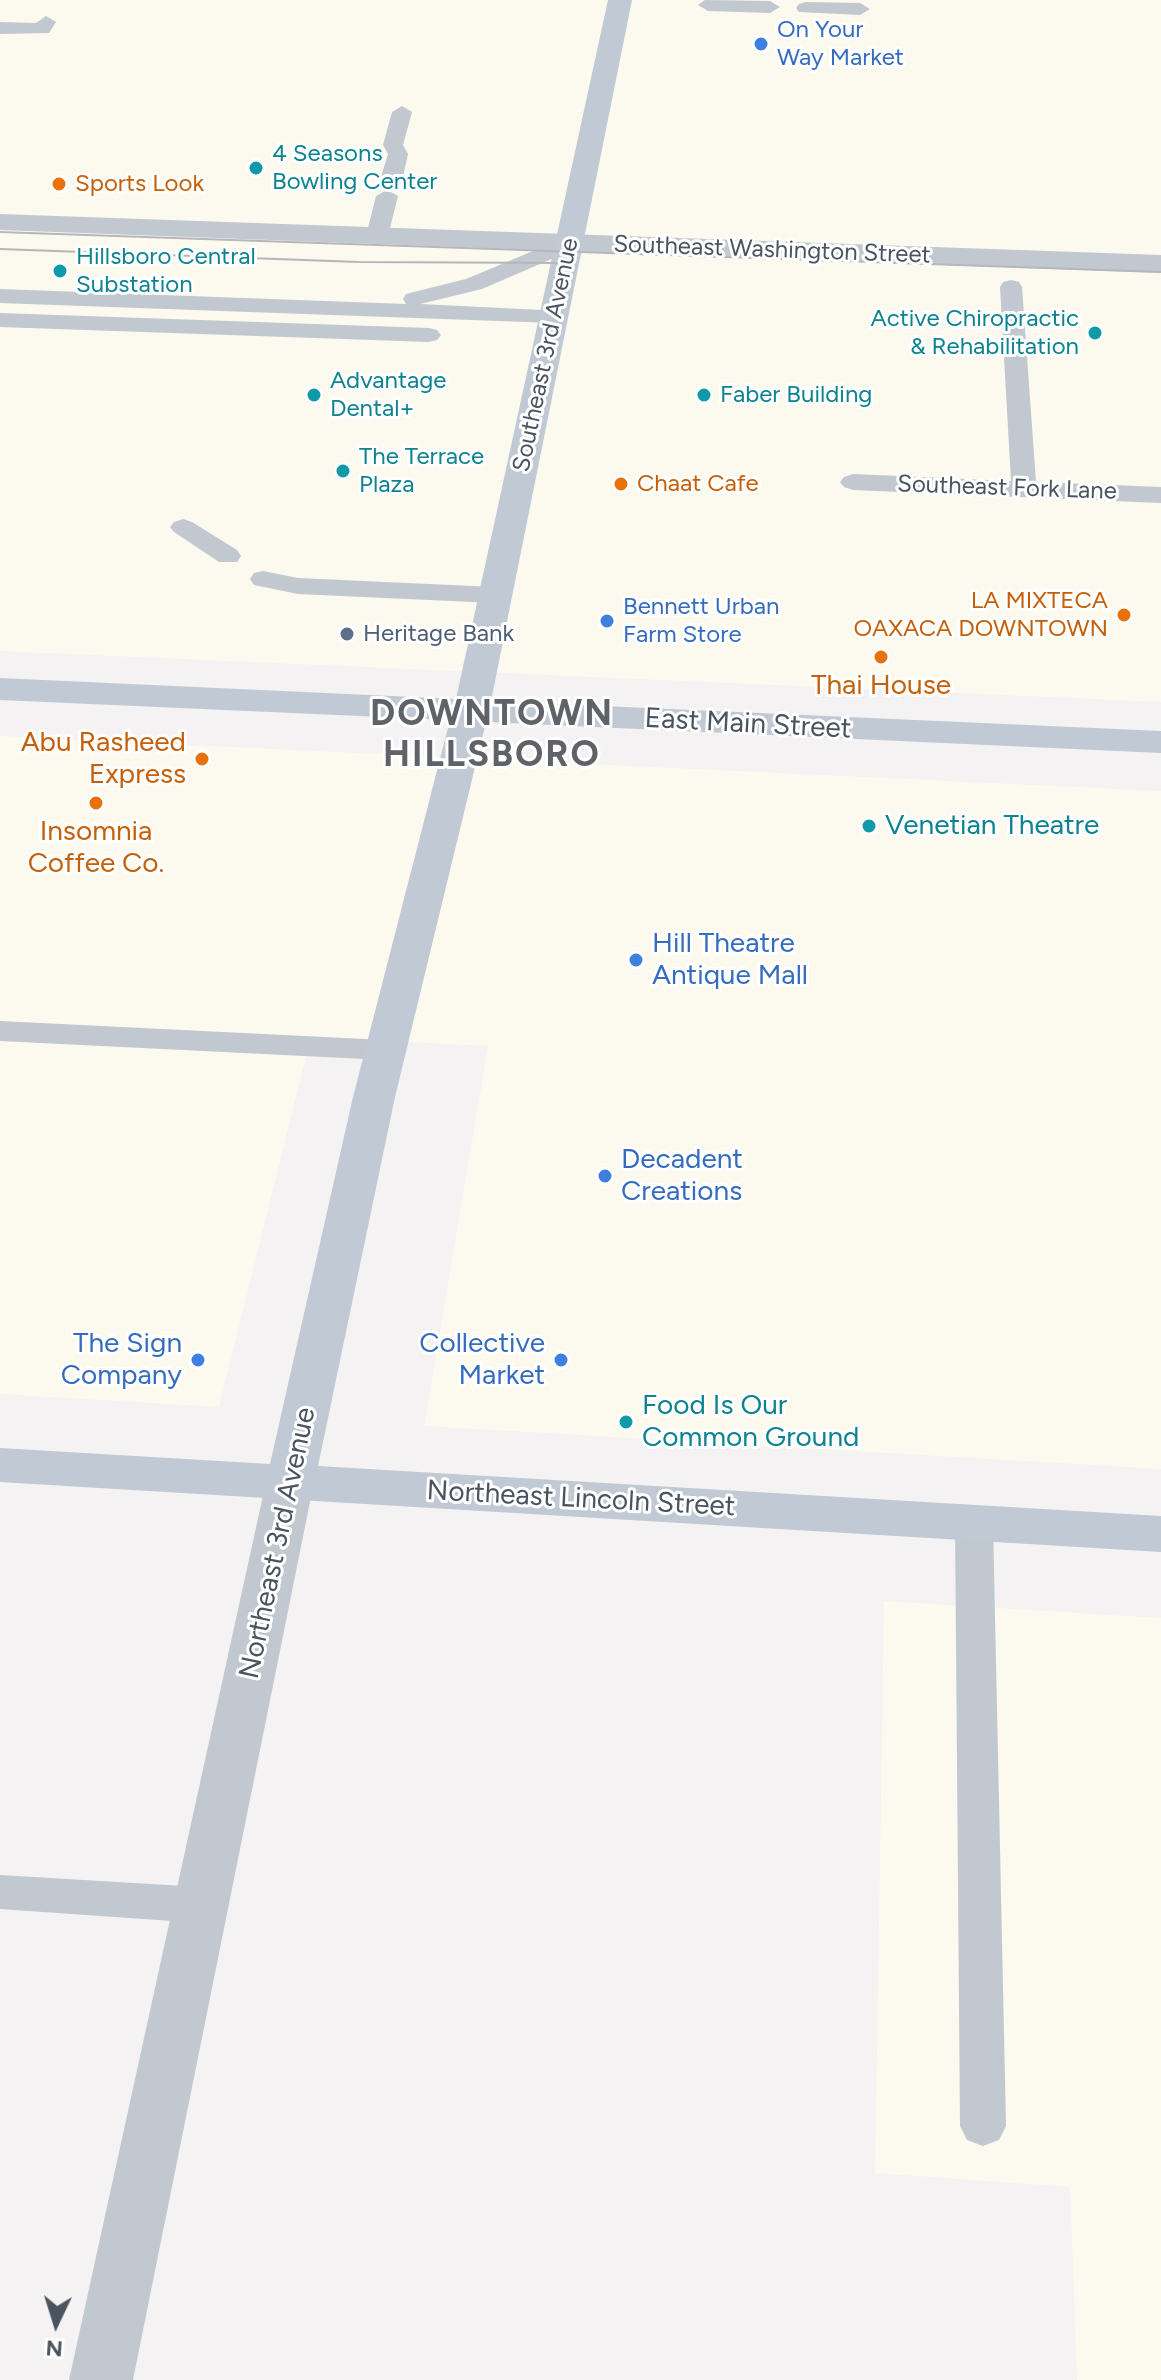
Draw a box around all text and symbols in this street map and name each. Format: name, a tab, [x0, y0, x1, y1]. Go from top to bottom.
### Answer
place label: On Your Way Market	[777, 16, 904, 72]
marker: On Your Way Market	[752, 35, 770, 53]
place label: 4 Seasons Bowling Center	[272, 140, 437, 196]
marker: 4 Seasons Bowling Center	[247, 159, 265, 177]
place label: Sports Look	[75, 170, 204, 198]
marker: Sports Look	[50, 175, 68, 193]
street label: Southeast Washington Street	[613, 230, 931, 270]
street label: Southeast 3rd Avenue	[507, 235, 585, 475]
place label: Hillsboro Central Substation	[76, 243, 256, 299]
marker: Hillsboro Central Substation	[51, 262, 69, 280]
place label: Active Chiropractic & Rehabilitation	[871, 305, 1079, 361]
marker: Active Chiropractic & Rehabilitation	[1086, 324, 1104, 342]
place label: Advantage Dental+	[330, 367, 446, 423]
place label: Faber Building	[720, 381, 872, 409]
marker: Advantage Dental+	[305, 386, 323, 404]
marker: Faber Building	[695, 386, 713, 404]
place label: The Terrace Plaza	[359, 443, 484, 499]
marker: The Terrace Plaza	[334, 462, 352, 480]
place label: Chaat Cafe	[637, 470, 759, 498]
street label: Southeast Fork Lane	[897, 470, 1117, 506]
marker: Chaat Cafe	[612, 475, 630, 493]
place label: LA MIXTECA OAXACA DOWNTOWN	[853, 587, 1108, 643]
place label: Bennett Urban Farm Store	[623, 593, 780, 649]
marker: LA MIXTECA OAXACA DOWNTOWN	[1115, 606, 1133, 624]
marker: Bennett Urban Farm Store	[598, 612, 616, 630]
place label: Heritage Bank	[363, 620, 514, 648]
marker: Heritage Bank	[338, 625, 356, 643]
marker: Thai House	[872, 648, 890, 666]
place label: Thai House	[811, 669, 951, 703]
district label: DOWNTOWN HILLSBORO	[370, 692, 614, 777]
street label: East Main Street	[644, 702, 852, 746]
place label: Abu Rasheed Express	[21, 726, 186, 792]
marker: Abu Rasheed Express	[193, 750, 211, 768]
marker: Insomnia Coffee Co.	[87, 794, 105, 812]
place label: Venetian Theatre	[885, 809, 1099, 843]
place label: Insomnia Coffee Co.	[28, 815, 164, 881]
marker: Venetian Theatre	[860, 817, 878, 835]
place label: Hill Theatre Antique Mall	[652, 927, 808, 993]
marker: Hill Theatre Antique Mall	[627, 951, 645, 969]
place label: Decadent Creations	[621, 1143, 743, 1209]
marker: Decadent Creations	[596, 1167, 614, 1185]
place label: The Sign Company	[61, 1327, 182, 1393]
place label: Collective Market	[419, 1327, 545, 1393]
marker: The Sign Company	[189, 1351, 207, 1369]
marker: Collective Market	[552, 1351, 570, 1369]
place label: Food Is Our Common Ground	[642, 1389, 860, 1455]
street label: Northeast 3rd Avenue	[233, 1404, 323, 1682]
marker: Food Is Our Common Ground	[617, 1413, 635, 1431]
street label: Northeast Lincoln Street	[426, 1474, 736, 1524]
north arrow	[16, 2284, 96, 2364]
text: N	[45, 2334, 64, 2363]

